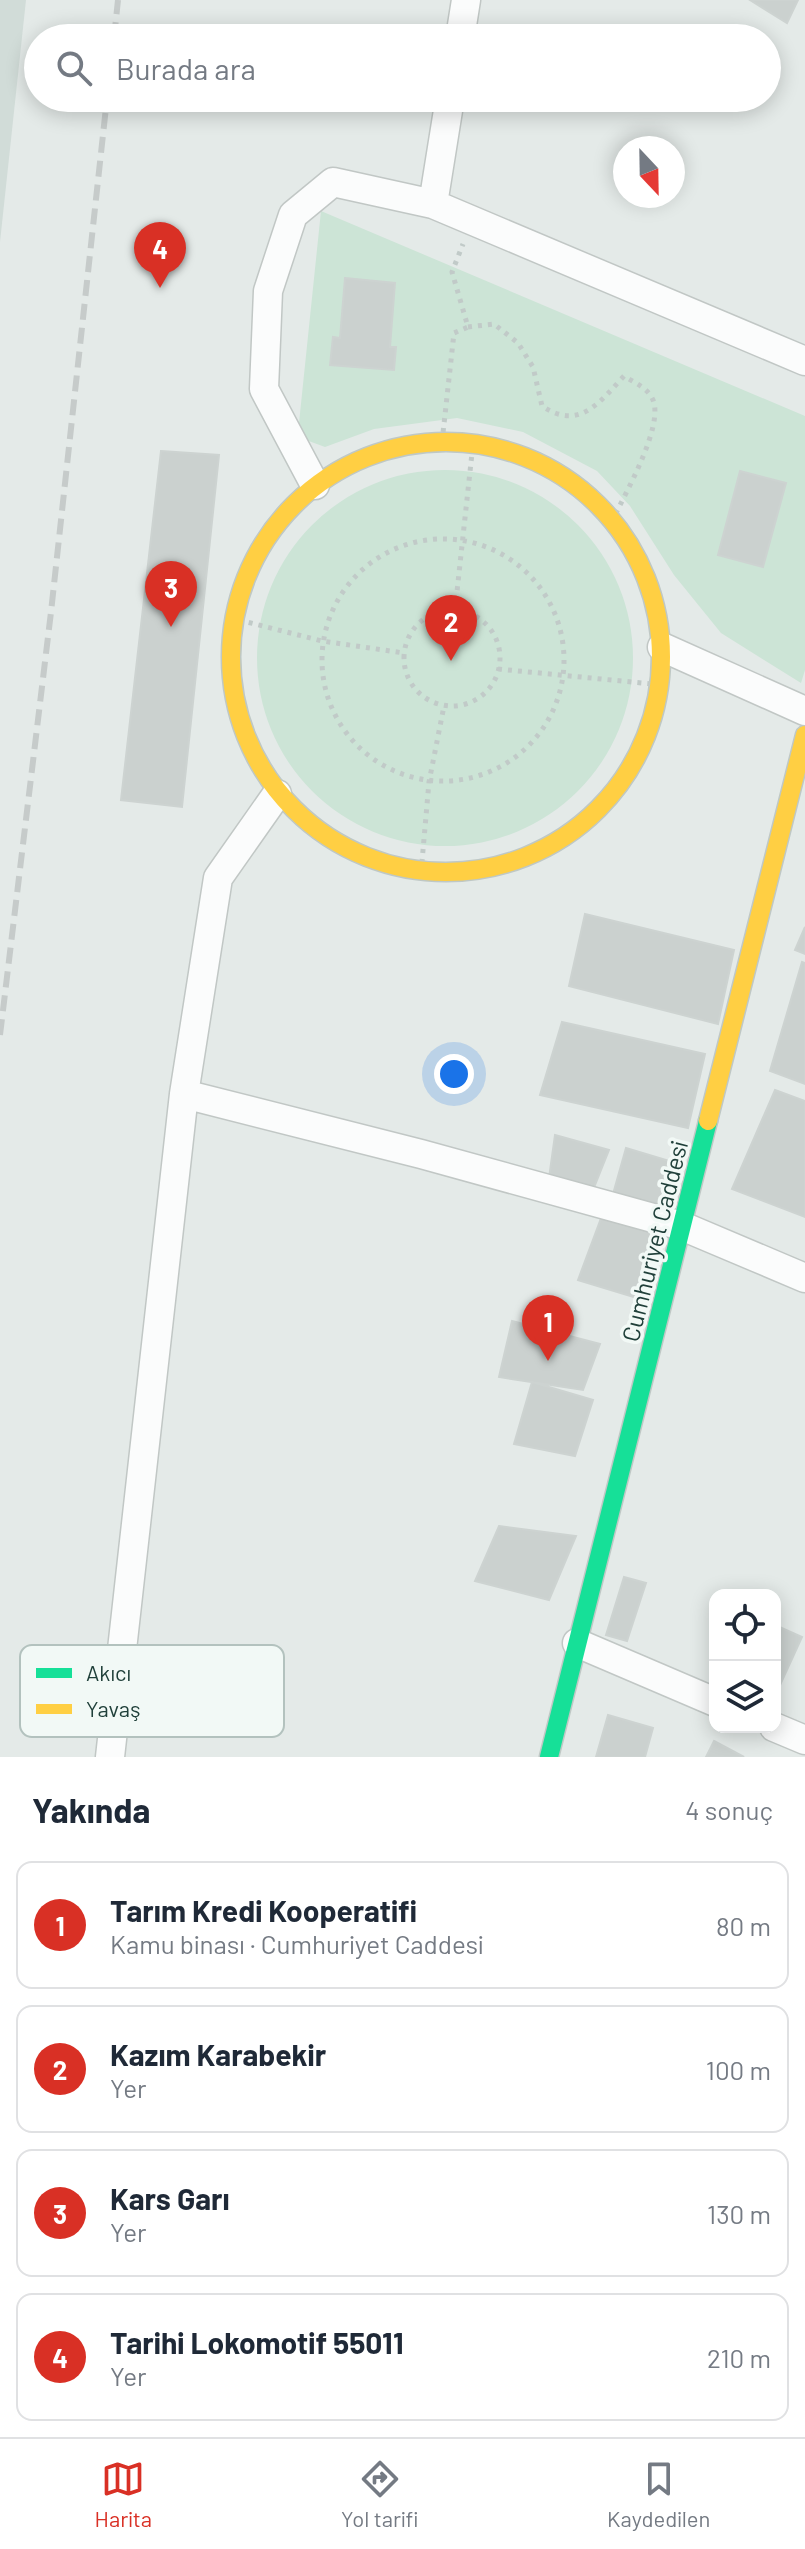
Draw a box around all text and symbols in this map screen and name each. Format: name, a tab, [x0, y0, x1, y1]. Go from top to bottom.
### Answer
search box	[24, 24, 781, 112]
icon: search	[52, 46, 96, 90]
text: Burada ara	[116, 50, 256, 86]
north arrow	[613, 136, 685, 208]
pin: 4	[134, 222, 186, 288]
pin: 3	[145, 561, 197, 627]
pin: 2	[425, 595, 477, 661]
your location	[434, 1054, 474, 1094]
street label: Cumhuriyet Caddesi	[615, 1138, 693, 1344]
pin: 1	[522, 1295, 574, 1361]
map controls	[709, 1589, 781, 1733]
button: locate	[709, 1589, 781, 1661]
legend	[20, 1645, 284, 1737]
text: Akıcı	[86, 1659, 131, 1685]
button: layers	[709, 1661, 781, 1733]
text: Yavaş	[86, 1695, 141, 1721]
text: Yakında	[32, 1789, 151, 1830]
text: 4 sonuç	[685, 1794, 773, 1825]
text: Tarım Kredi Kooperatifi	[110, 1892, 417, 1928]
text: 1	[55, 1910, 65, 1941]
text: 80 m	[716, 1910, 771, 1941]
text: Kamu binası · Cumhuriyet Caddesi	[110, 1928, 484, 1959]
text: Kazım Karabekir	[110, 2036, 326, 2072]
text: 2	[53, 2054, 67, 2085]
text: 100 m	[706, 2054, 771, 2085]
text: Yer	[110, 2072, 146, 2103]
text: Kars Garı	[110, 2180, 230, 2216]
text: 3	[53, 2198, 67, 2229]
text: 130 m	[707, 2198, 771, 2229]
text: Yer	[110, 2216, 146, 2247]
text: Tarihi Lokomotif 55011	[110, 2324, 404, 2360]
text: 4	[52, 2342, 68, 2373]
text: 210 m	[707, 2342, 771, 2373]
text: Yer	[110, 2360, 146, 2391]
tab: Harita	[95, 2457, 152, 2531]
tab: Yol tarifi	[341, 2457, 418, 2531]
tab: Kaydedilen	[607, 2457, 710, 2531]

